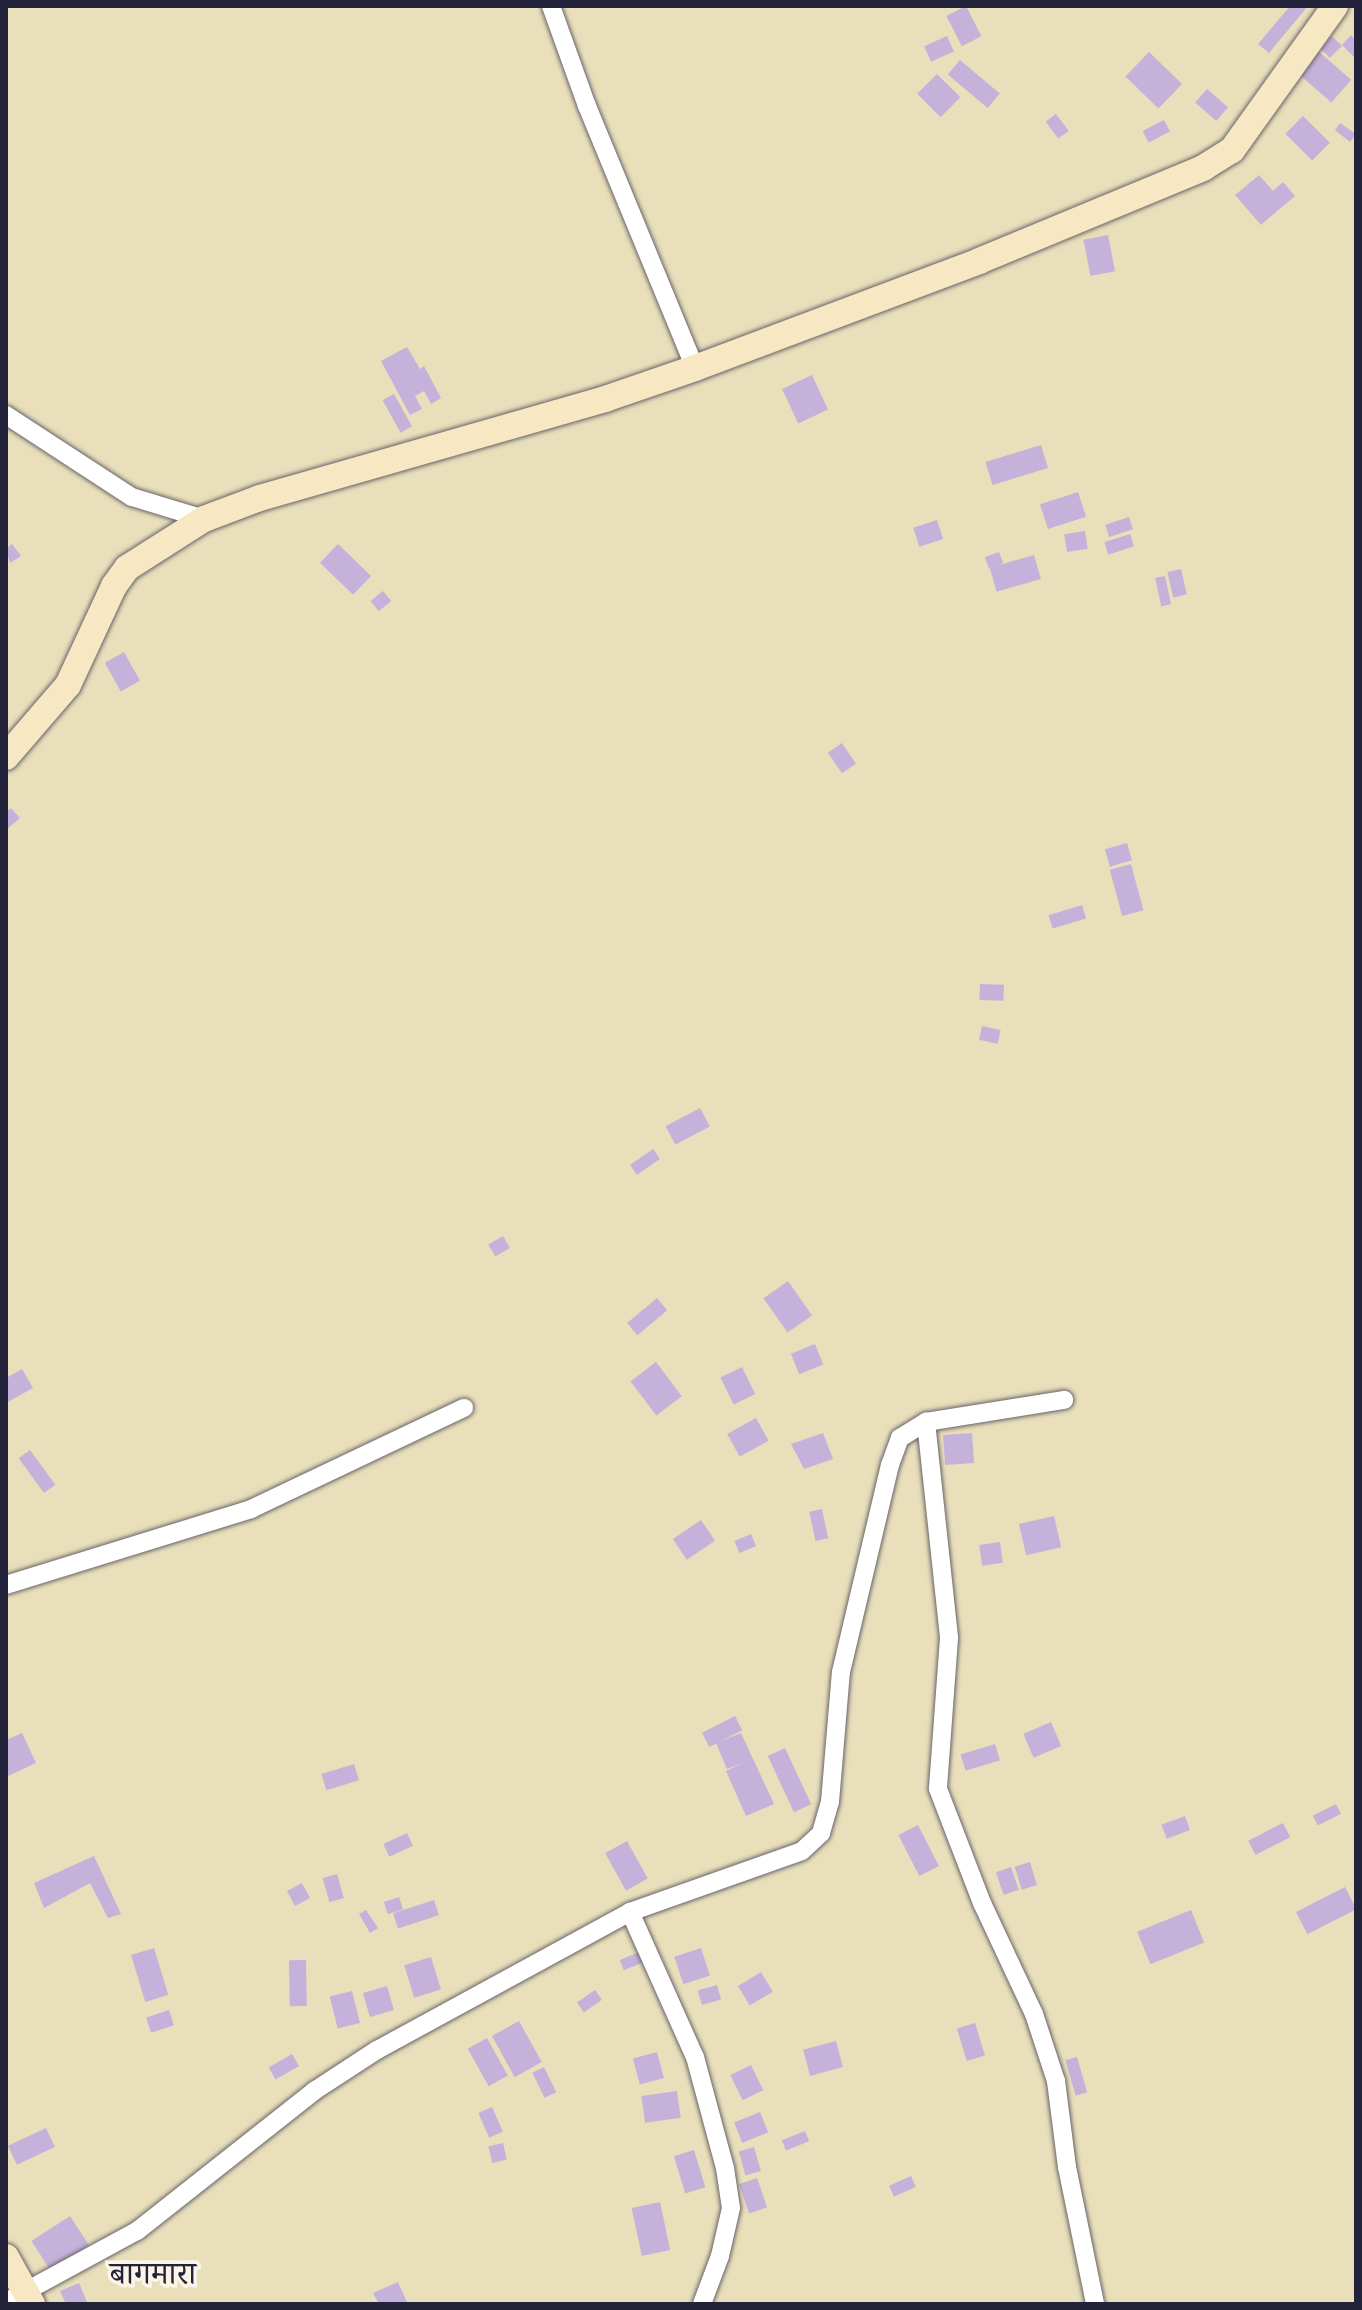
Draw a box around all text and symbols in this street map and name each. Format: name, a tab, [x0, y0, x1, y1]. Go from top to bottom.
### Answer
district label: बागमारा	[110, 2255, 196, 2293]

